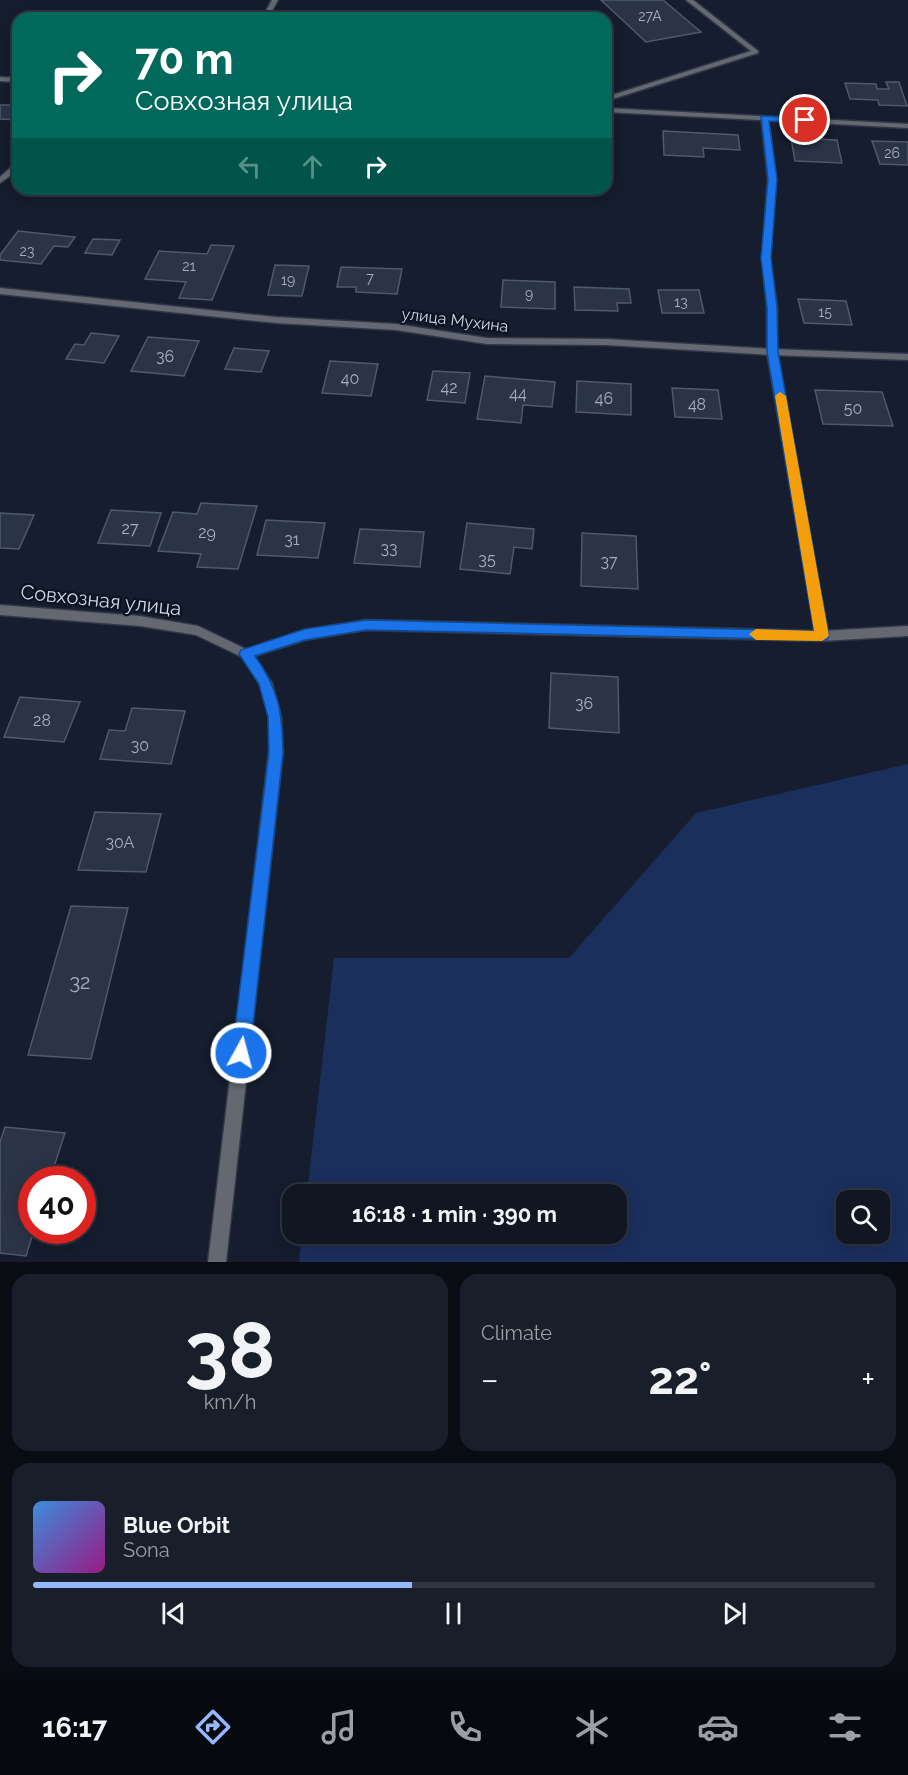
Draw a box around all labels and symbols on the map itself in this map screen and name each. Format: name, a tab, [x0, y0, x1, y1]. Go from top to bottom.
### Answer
house number: 27А	[638, 8, 662, 24]
pin	[779, 94, 830, 145]
house number: 26	[884, 145, 900, 161]
house number: 23	[20, 243, 34, 259]
house number: 21	[182, 258, 196, 274]
house number: 7	[366, 270, 374, 286]
house number: 19	[281, 272, 295, 288]
house number: 9	[525, 286, 533, 302]
house number: 13	[674, 294, 688, 310]
street label: улица Мухина	[400, 304, 510, 336]
house number: 15	[818, 304, 832, 320]
house number: 36	[156, 347, 174, 366]
house number: 40	[341, 369, 359, 388]
house number: 42	[440, 378, 458, 397]
house number: 44	[509, 384, 527, 403]
house number: 46	[595, 389, 613, 408]
house number: 48	[688, 395, 706, 414]
house number: 50	[844, 399, 862, 418]
house number: 27	[122, 519, 139, 538]
house number: 29	[198, 523, 216, 542]
house number: 31	[284, 530, 300, 549]
house number: 33	[380, 539, 398, 558]
house number: 35	[478, 550, 496, 569]
house number: 37	[600, 552, 618, 571]
street label: Совхозная улица	[19, 580, 183, 620]
house number: 36	[575, 694, 593, 713]
house number: 28	[33, 711, 51, 730]
house number: 30	[131, 736, 149, 755]
house number: 30А	[106, 833, 135, 852]
house number: 32	[69, 970, 91, 994]
position arrow	[209, 1021, 273, 1085]
speed limit sign: 40	[18, 1166, 96, 1244]

